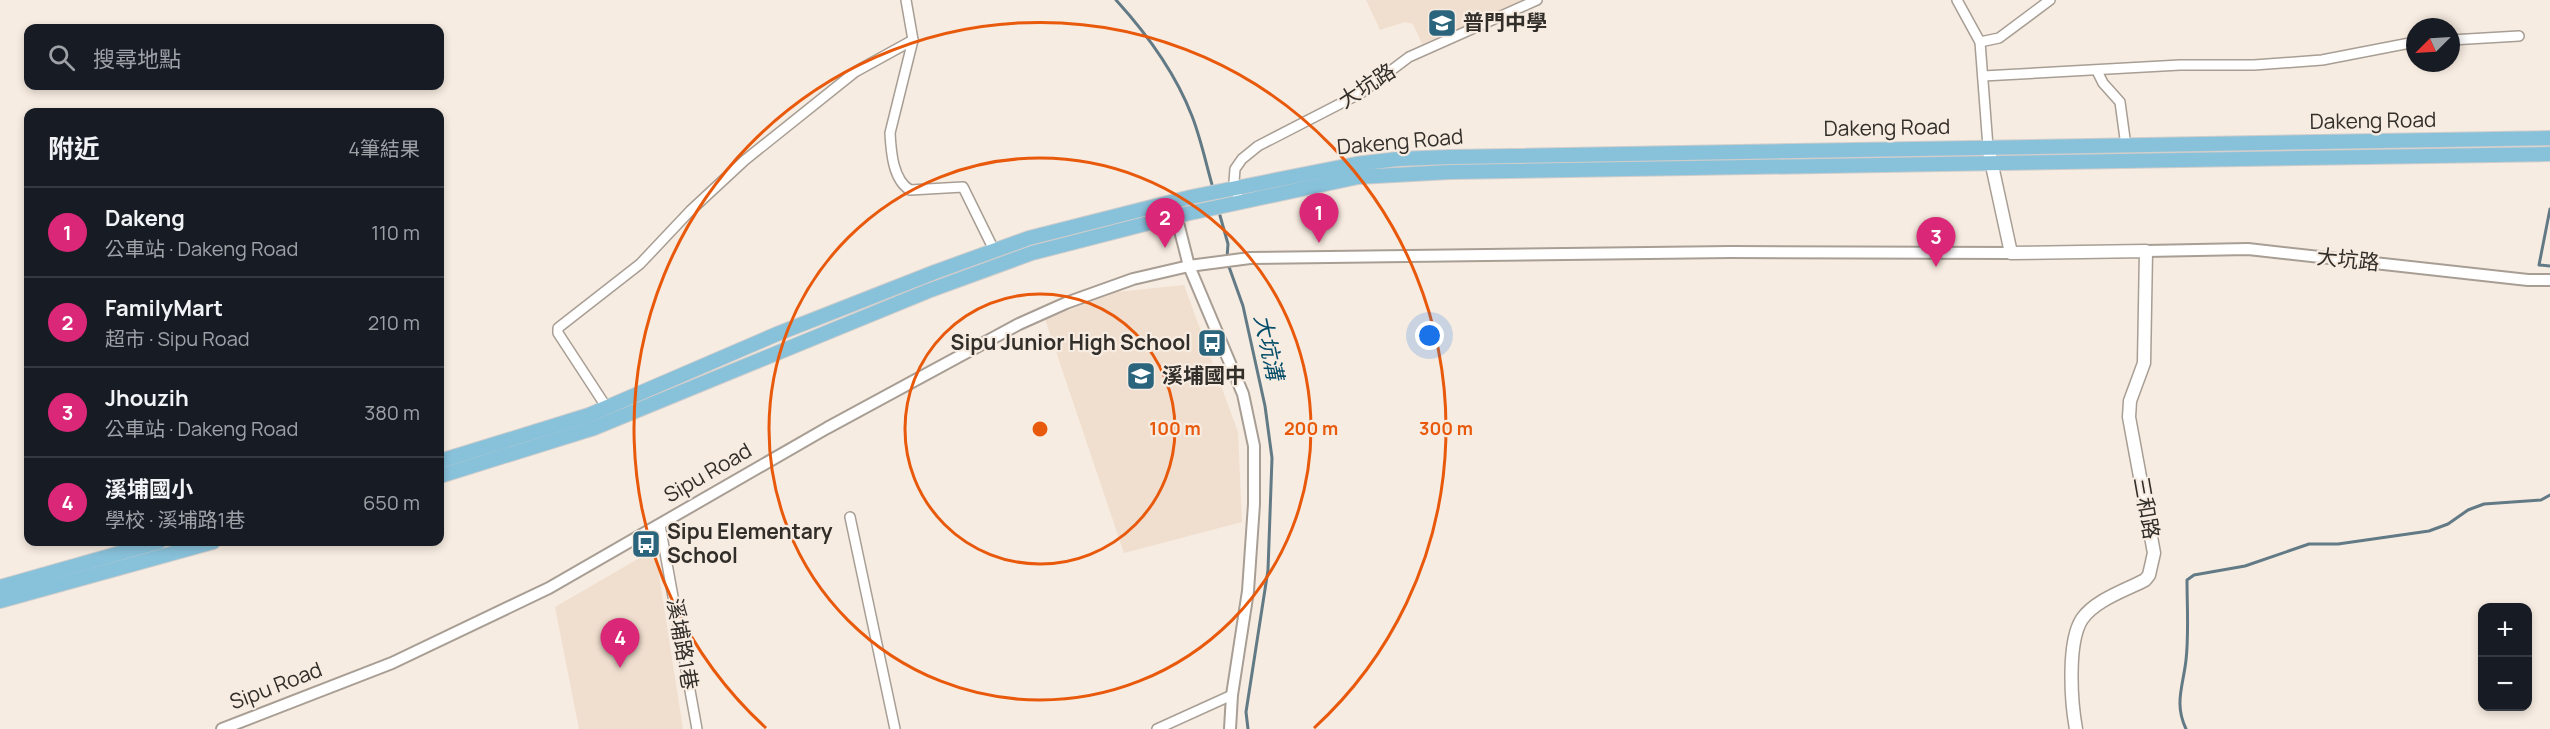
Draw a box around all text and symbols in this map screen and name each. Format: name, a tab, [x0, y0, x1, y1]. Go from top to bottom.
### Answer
school or university icon: 普門中學	[1426, 7, 1458, 39]
place label: 普門中學	[1463, 8, 1547, 36]
north arrow	[2406, 18, 2460, 72]
search box	[24, 24, 444, 90]
icon: search	[45, 41, 78, 74]
text: 搜尋地點	[93, 44, 181, 74]
street label: 大坑路	[1332, 56, 1400, 114]
street label: Dakeng Road	[2309, 105, 2437, 135]
street label: Dakeng Road	[1823, 112, 1951, 142]
street label: Dakeng Road	[1336, 122, 1464, 160]
text: 附近	[48, 130, 100, 166]
text: 4筆結果	[348, 135, 420, 162]
pin: 1	[1300, 194, 1338, 243]
pin: 2	[1146, 198, 1184, 248]
text: Dakeng	[105, 203, 185, 233]
pin: 3	[1916, 218, 1956, 267]
text: 1	[63, 219, 72, 246]
text: 110 m	[371, 219, 420, 246]
text: 公車站 · Dakeng Road	[105, 235, 298, 262]
street label: 大坑路	[2315, 242, 2381, 276]
text: FamilyMart	[105, 293, 223, 323]
text: 2	[62, 309, 73, 336]
text: 210 m	[368, 309, 420, 336]
water label: 大坑溝	[1247, 312, 1291, 385]
your location	[1415, 321, 1444, 350]
text: 超市 · Sipu Road	[105, 325, 250, 352]
bus stop icon: Sipu Junior High School	[1196, 327, 1228, 359]
place label: Sipu Junior High School	[951, 328, 1191, 356]
school or university icon: 溪埔國中	[1125, 360, 1157, 392]
place label: 溪埔國中	[1162, 361, 1246, 389]
text: Jhouzih	[105, 383, 189, 413]
text: 3	[62, 399, 73, 426]
text: 380 m	[364, 399, 420, 426]
text: 公車站 · Dakeng Road	[105, 415, 298, 442]
text: 100 m	[1149, 416, 1201, 440]
text: 200 m	[1284, 416, 1338, 440]
text: 300 m	[1419, 416, 1473, 440]
centre of rings	[1030, 419, 1050, 439]
street label: Sipu Road	[659, 436, 756, 508]
text: 溪埔國小	[105, 474, 193, 504]
street label: 三和路	[2128, 474, 2166, 541]
text: 4	[61, 489, 74, 516]
text: 650 m	[363, 489, 420, 516]
text: 學校 · 溪埔路1巷	[105, 506, 245, 533]
place label: Sipu Elementary School	[667, 517, 833, 569]
bus stop icon: Sipu Elementary School	[630, 528, 662, 560]
street label: 溪埔路1巷	[661, 596, 705, 692]
map controls	[2478, 603, 2532, 711]
button: +	[2478, 603, 2532, 657]
pin: 4	[600, 618, 640, 668]
street label: Sipu Road	[225, 655, 326, 715]
button: −	[2478, 657, 2532, 711]

